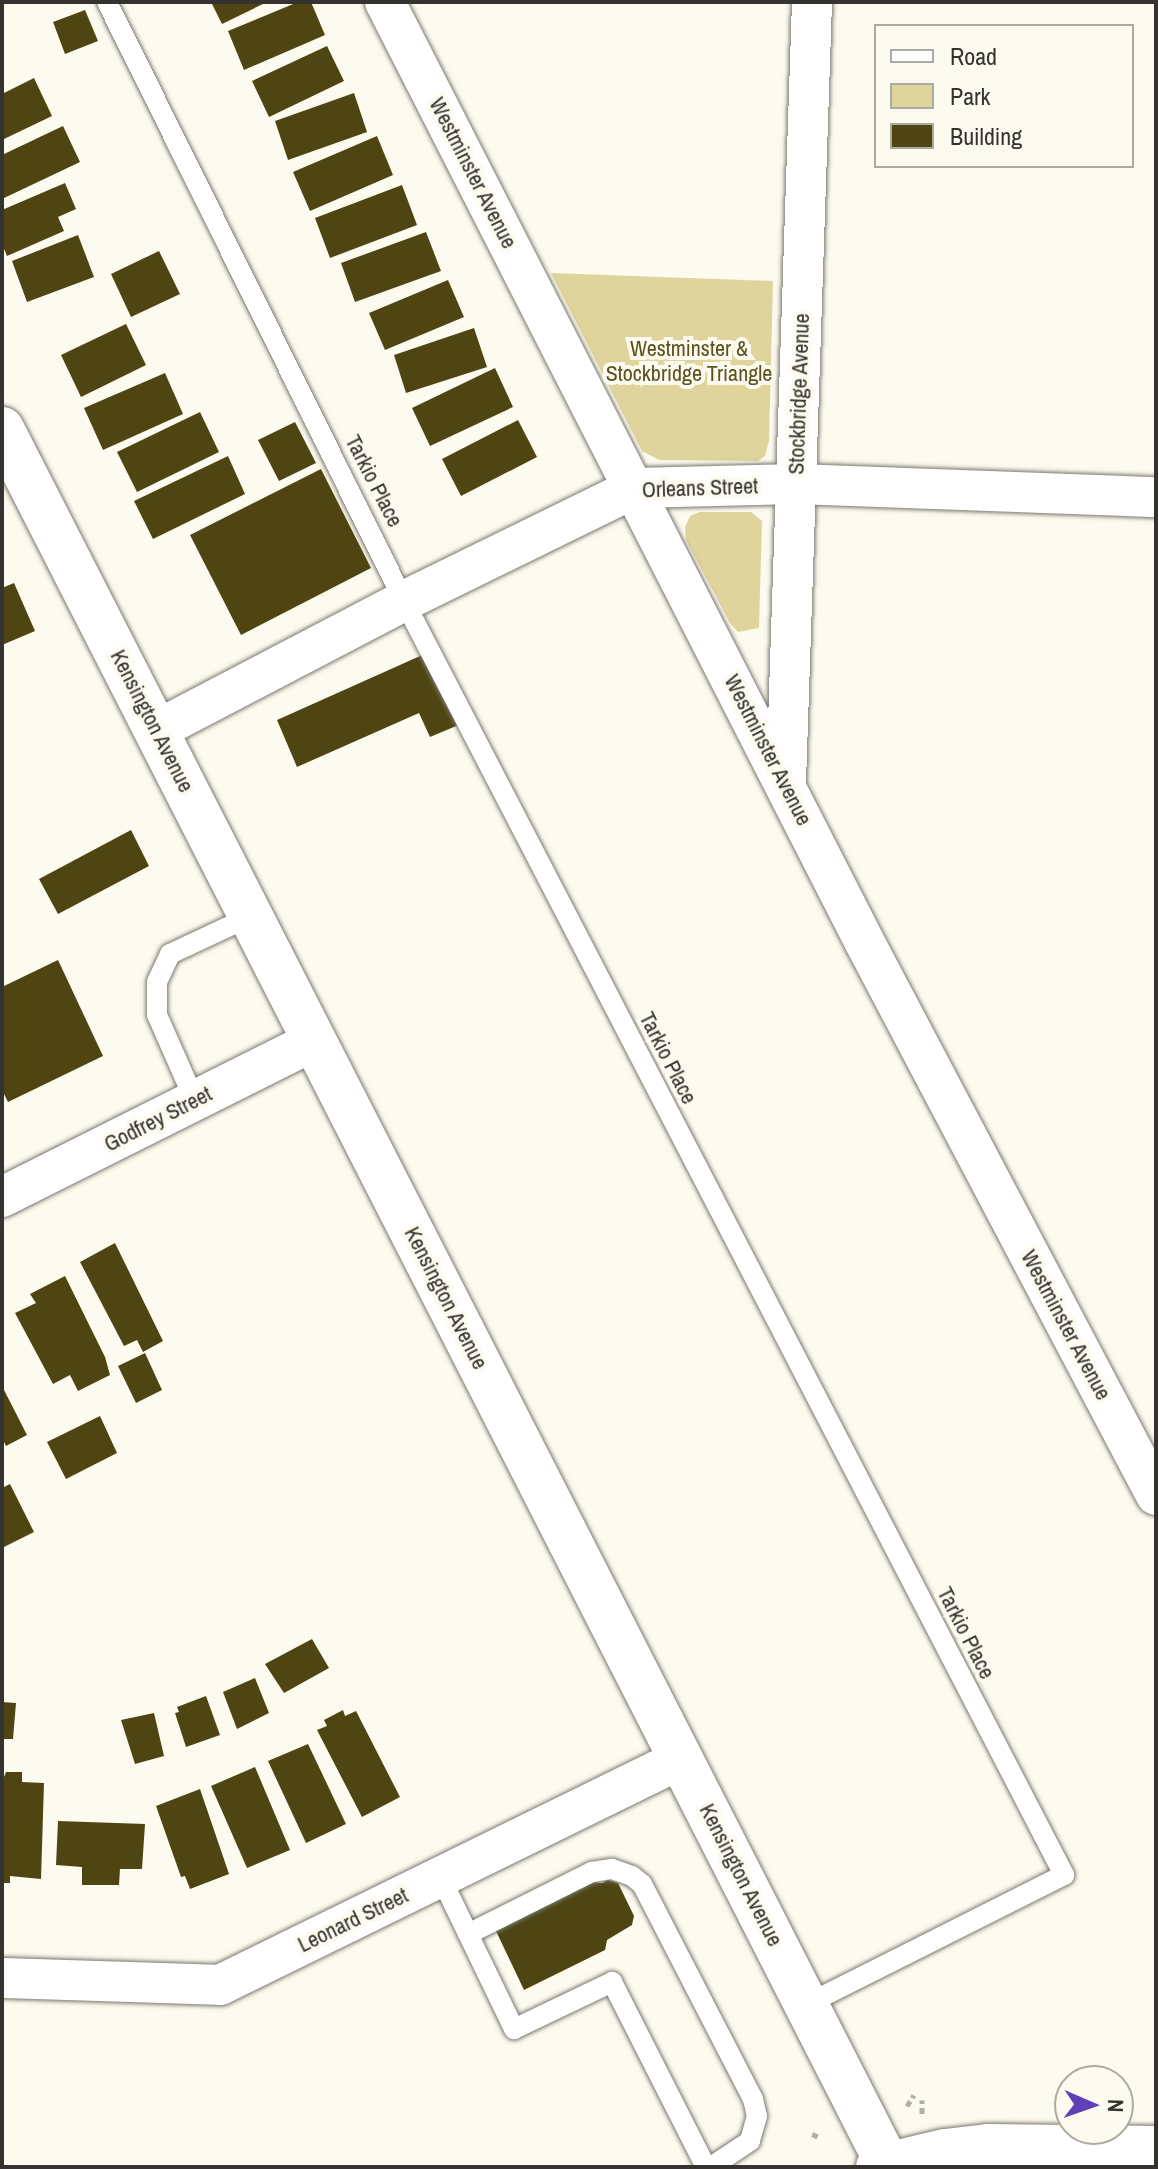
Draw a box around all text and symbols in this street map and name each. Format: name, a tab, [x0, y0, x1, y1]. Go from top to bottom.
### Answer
legend	[874, 24, 1134, 168]
text: Road	[950, 40, 997, 72]
text: Park	[950, 80, 990, 112]
street label: Westminster Avenue	[423, 93, 523, 253]
text: Building	[950, 120, 1022, 152]
street label: Stockbridge Avenue	[783, 313, 815, 475]
park label: Westminster & Stockbridge Triangle	[606, 335, 772, 386]
street label: Tarkio Place	[340, 431, 408, 531]
street label: Orleans Street	[641, 473, 759, 503]
street label: Kensington Avenue	[105, 645, 199, 797]
street label: Westminster Avenue	[718, 670, 818, 830]
street label: Tarkio Place	[634, 1008, 702, 1108]
street label: Godfrey Street	[100, 1081, 216, 1157]
street label: Kensington Avenue	[399, 1222, 493, 1374]
street label: Westminster Avenue	[1015, 1245, 1117, 1405]
street label: Tarkio Place	[932, 1583, 1000, 1683]
street label: Kensington Avenue	[694, 1799, 788, 1951]
street label: Leonard Street	[294, 1882, 412, 1958]
north arrow	[1054, 2065, 1134, 2145]
text: N	[1101, 2099, 1131, 2113]

